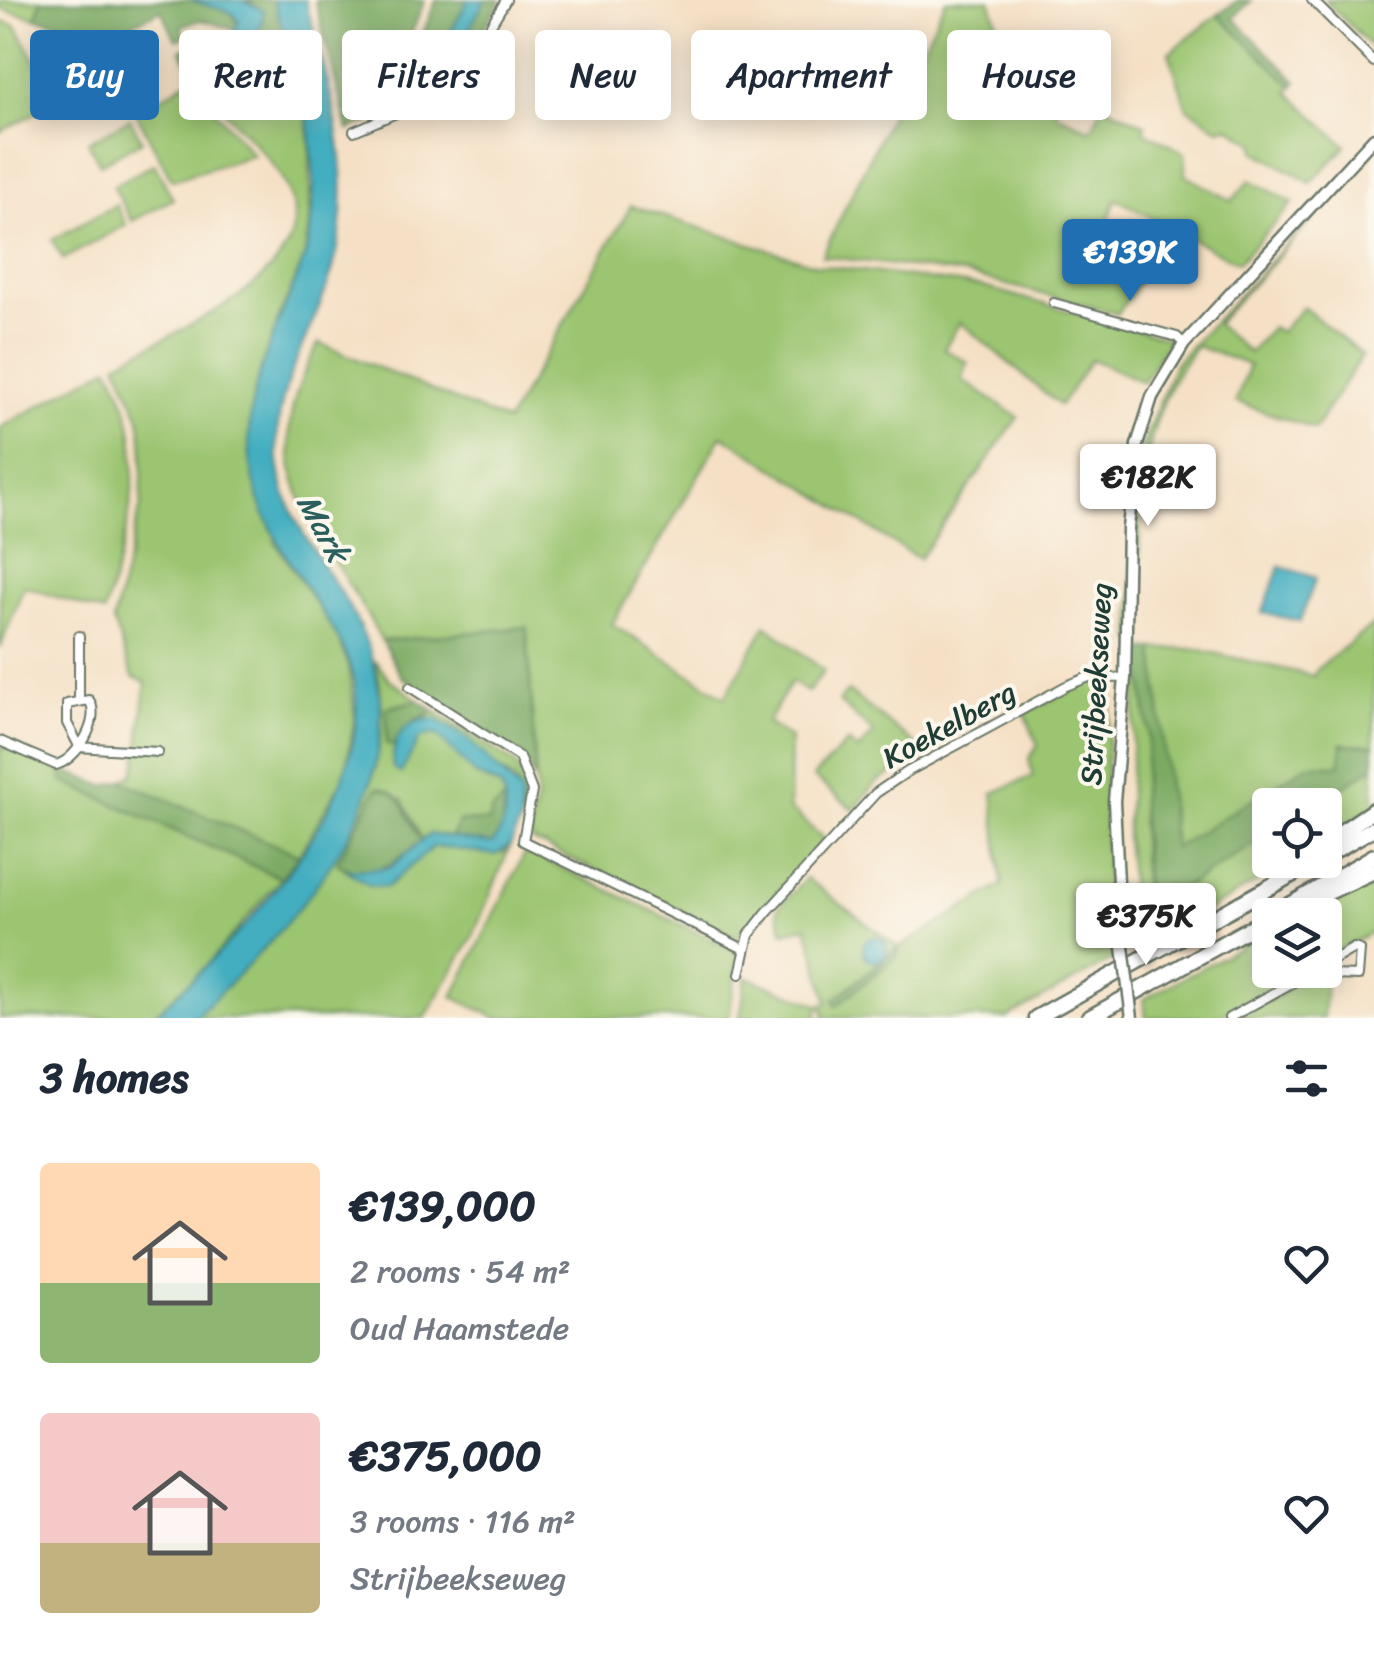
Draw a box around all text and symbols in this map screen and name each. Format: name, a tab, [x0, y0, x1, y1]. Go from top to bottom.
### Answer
chip: Buy	[30, 30, 159, 120]
chip: Rent	[179, 30, 322, 120]
chip: Filters	[342, 30, 515, 120]
chip: New	[535, 30, 671, 120]
chip: Apartment	[691, 30, 927, 120]
chip: House	[947, 30, 1111, 120]
pin: €139K	[1060, 219, 1200, 304]
text: €139K	[1084, 223, 1176, 280]
pin: €182K	[1078, 444, 1218, 529]
text: €182K	[1102, 448, 1194, 505]
water label: Mark	[281, 483, 367, 577]
street label: Strijbeekseweg	[1064, 581, 1128, 787]
street label: Koekelberg	[872, 666, 1026, 784]
map controls	[1252, 788, 1342, 988]
button: locate	[1252, 788, 1342, 878]
pin: €375K	[1076, 883, 1216, 968]
text: €375K	[1098, 887, 1194, 944]
button: layers	[1252, 898, 1342, 988]
text: 3 homes	[40, 1041, 188, 1115]
icon: filters	[1279, 1051, 1334, 1106]
text: €139,000	[350, 1169, 536, 1243]
icon: home	[120, 1203, 240, 1323]
icon: heart	[1279, 1236, 1334, 1291]
text: 2 rooms · 54 m²	[350, 1243, 570, 1300]
text: Oud Haamstede	[350, 1300, 569, 1357]
text: €375,000	[350, 1419, 542, 1493]
icon: home	[120, 1453, 240, 1573]
icon: heart	[1279, 1486, 1334, 1541]
text: 3 rooms · 116 m²	[350, 1493, 576, 1550]
text: Strijbeekseweg	[350, 1550, 566, 1607]

